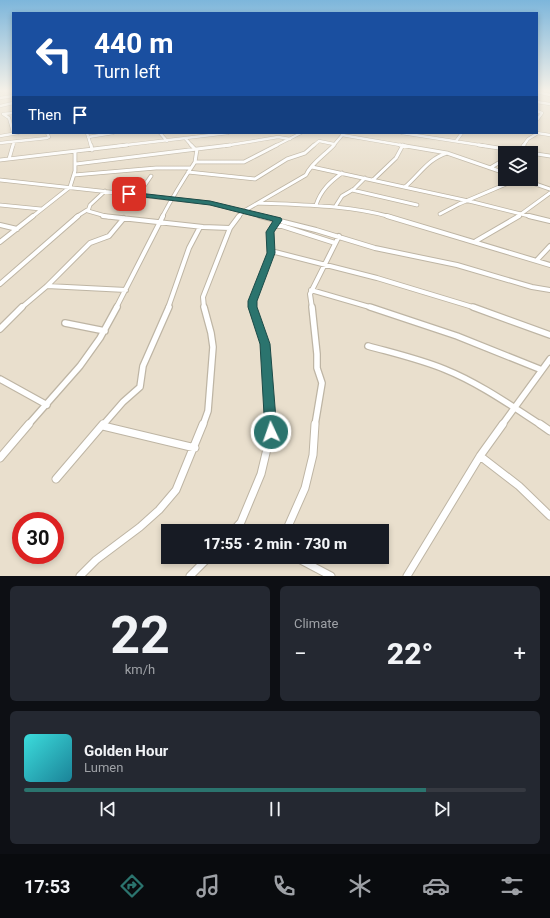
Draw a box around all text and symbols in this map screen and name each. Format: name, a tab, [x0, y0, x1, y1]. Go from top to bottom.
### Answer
text: 440 m	[94, 27, 173, 60]
icon: left	[28, 28, 80, 80]
text: Turn left	[94, 61, 160, 82]
icon: arrive	[69, 104, 91, 126]
text: Then	[28, 106, 61, 124]
map controls	[498, 146, 538, 186]
button: layers	[498, 146, 538, 186]
pin	[112, 177, 146, 211]
icon: arrive	[118, 183, 140, 205]
position arrow	[250, 411, 292, 453]
speed limit sign: 30	[12, 512, 64, 564]
text: 17:55 · 2 min · 730 m	[203, 535, 347, 553]
text: 22	[110, 605, 170, 666]
text: Climate	[294, 616, 338, 631]
text: 22°	[387, 636, 433, 671]
text: −	[294, 641, 307, 666]
text: +	[514, 641, 526, 666]
text: km/h	[125, 662, 155, 677]
text: Golden Hour	[84, 742, 168, 760]
text: Lumen	[84, 760, 123, 775]
icon: previous	[97, 798, 119, 820]
icon: pause	[264, 798, 286, 820]
icon: next	[431, 798, 453, 820]
icon: directions	[118, 872, 146, 900]
icon: music	[194, 872, 222, 900]
icon: phone	[270, 872, 298, 900]
icon: climate	[346, 872, 374, 900]
icon: car	[422, 872, 450, 900]
icon: filters	[498, 872, 526, 900]
text: 17:53	[24, 876, 70, 897]

